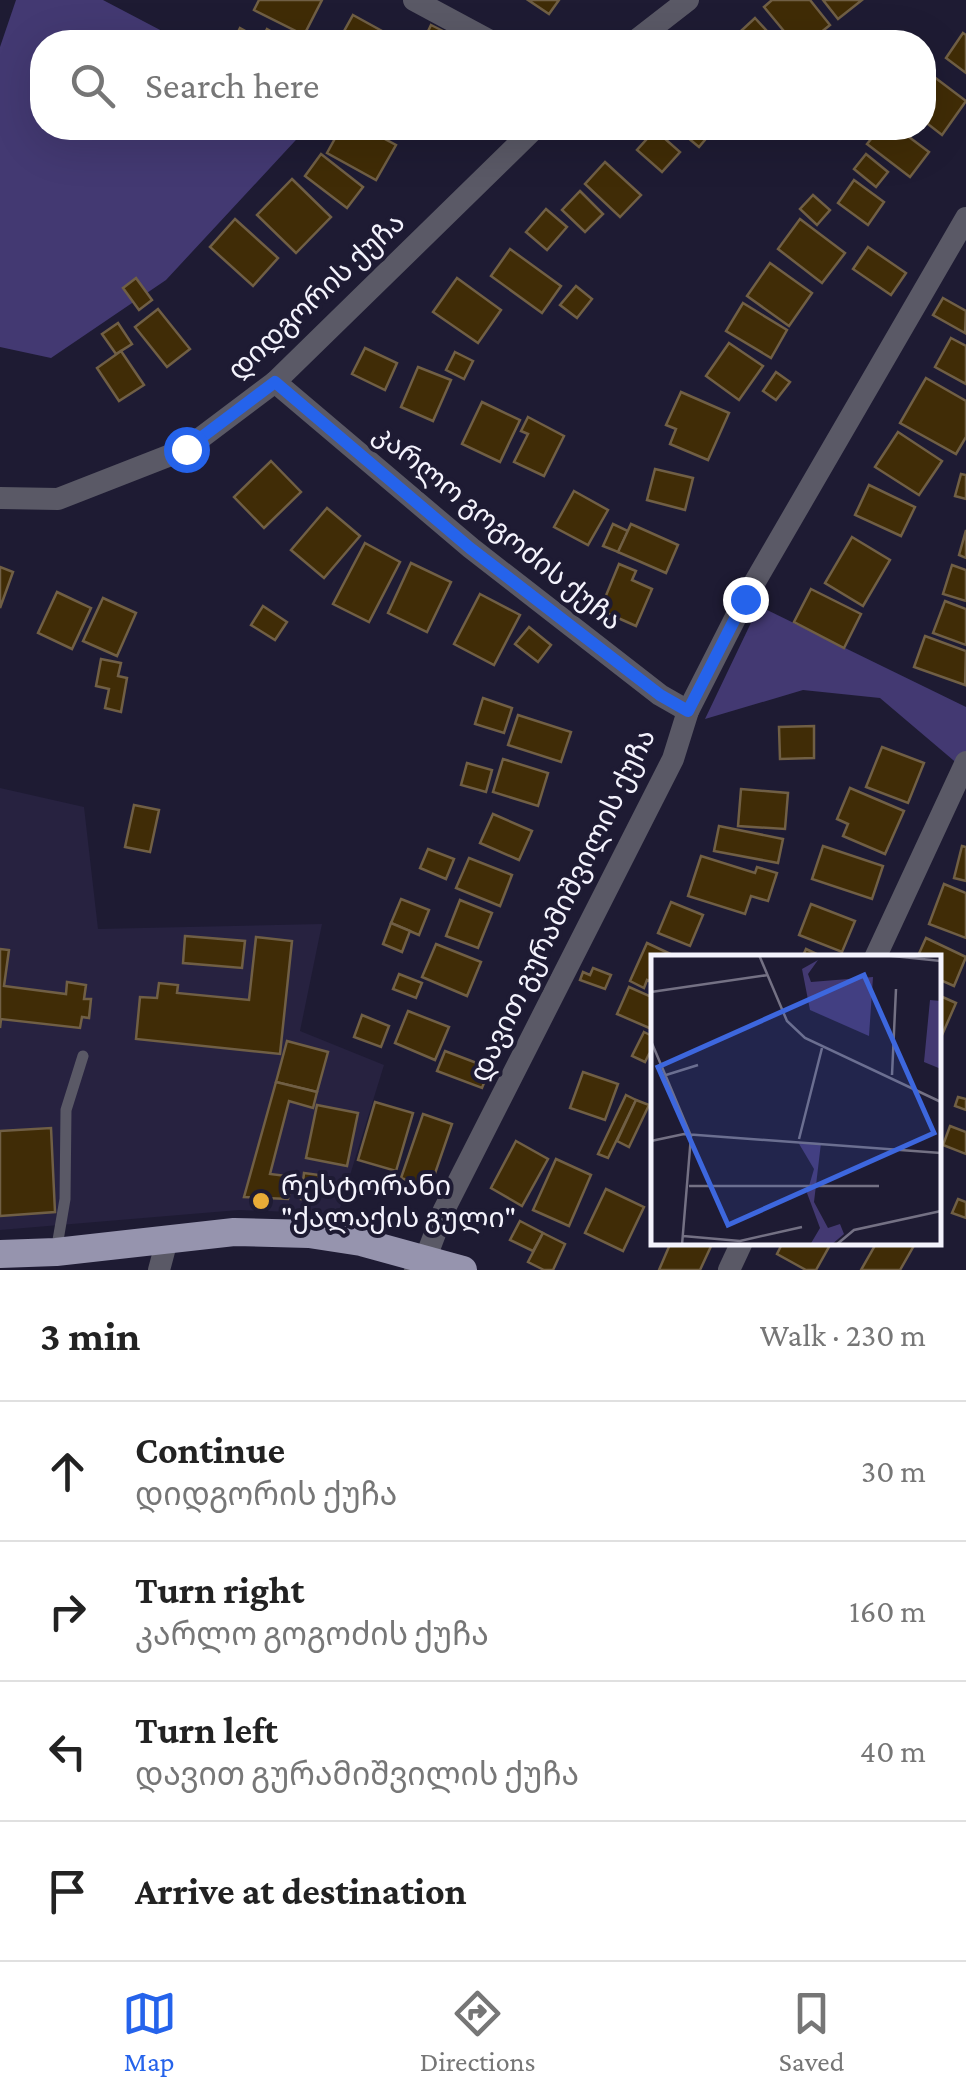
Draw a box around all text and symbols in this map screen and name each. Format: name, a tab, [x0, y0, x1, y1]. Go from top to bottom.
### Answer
search box	[30, 30, 936, 140]
icon: search	[65, 58, 120, 113]
text: Search here	[145, 64, 319, 106]
street label: დიდგორის ქუჩა	[221, 206, 411, 386]
street label: კარლო გოგოძის ქუჩა	[367, 418, 628, 637]
route start	[164, 427, 210, 473]
route end	[723, 577, 769, 623]
street label: დავით გურამიშვილის ქუჩა	[463, 724, 662, 1087]
inset map	[651, 955, 941, 1245]
place label: რესტორანი "ქალაქის გული"	[281, 1170, 516, 1234]
marker: რესტორანი "ქალაქის გული"	[250, 1190, 272, 1212]
text: 3 min	[40, 1312, 140, 1359]
text: Walk · 230 m	[760, 1317, 926, 1353]
text: Continue	[135, 1429, 285, 1471]
icon: ahead	[40, 1444, 95, 1499]
text: 30 m	[861, 1453, 926, 1489]
text: დიდგორის ქუჩა	[135, 1476, 397, 1512]
text: Turn right	[135, 1569, 304, 1611]
icon: right	[40, 1584, 95, 1639]
text: 160 m	[849, 1593, 926, 1629]
text: კარლო გოგოძის ქუჩა	[135, 1616, 489, 1652]
text: Turn left	[135, 1709, 278, 1751]
icon: left	[40, 1724, 95, 1779]
text: 40 m	[860, 1733, 926, 1769]
text: დავით გურამიშვილის ქუჩა	[135, 1756, 579, 1792]
icon: arrive	[40, 1864, 95, 1919]
text: Arrive at destination	[135, 1870, 467, 1912]
tab: Map	[122, 1986, 177, 2077]
tab: Directions	[420, 1986, 536, 2077]
tab: Saved	[779, 1986, 844, 2077]

